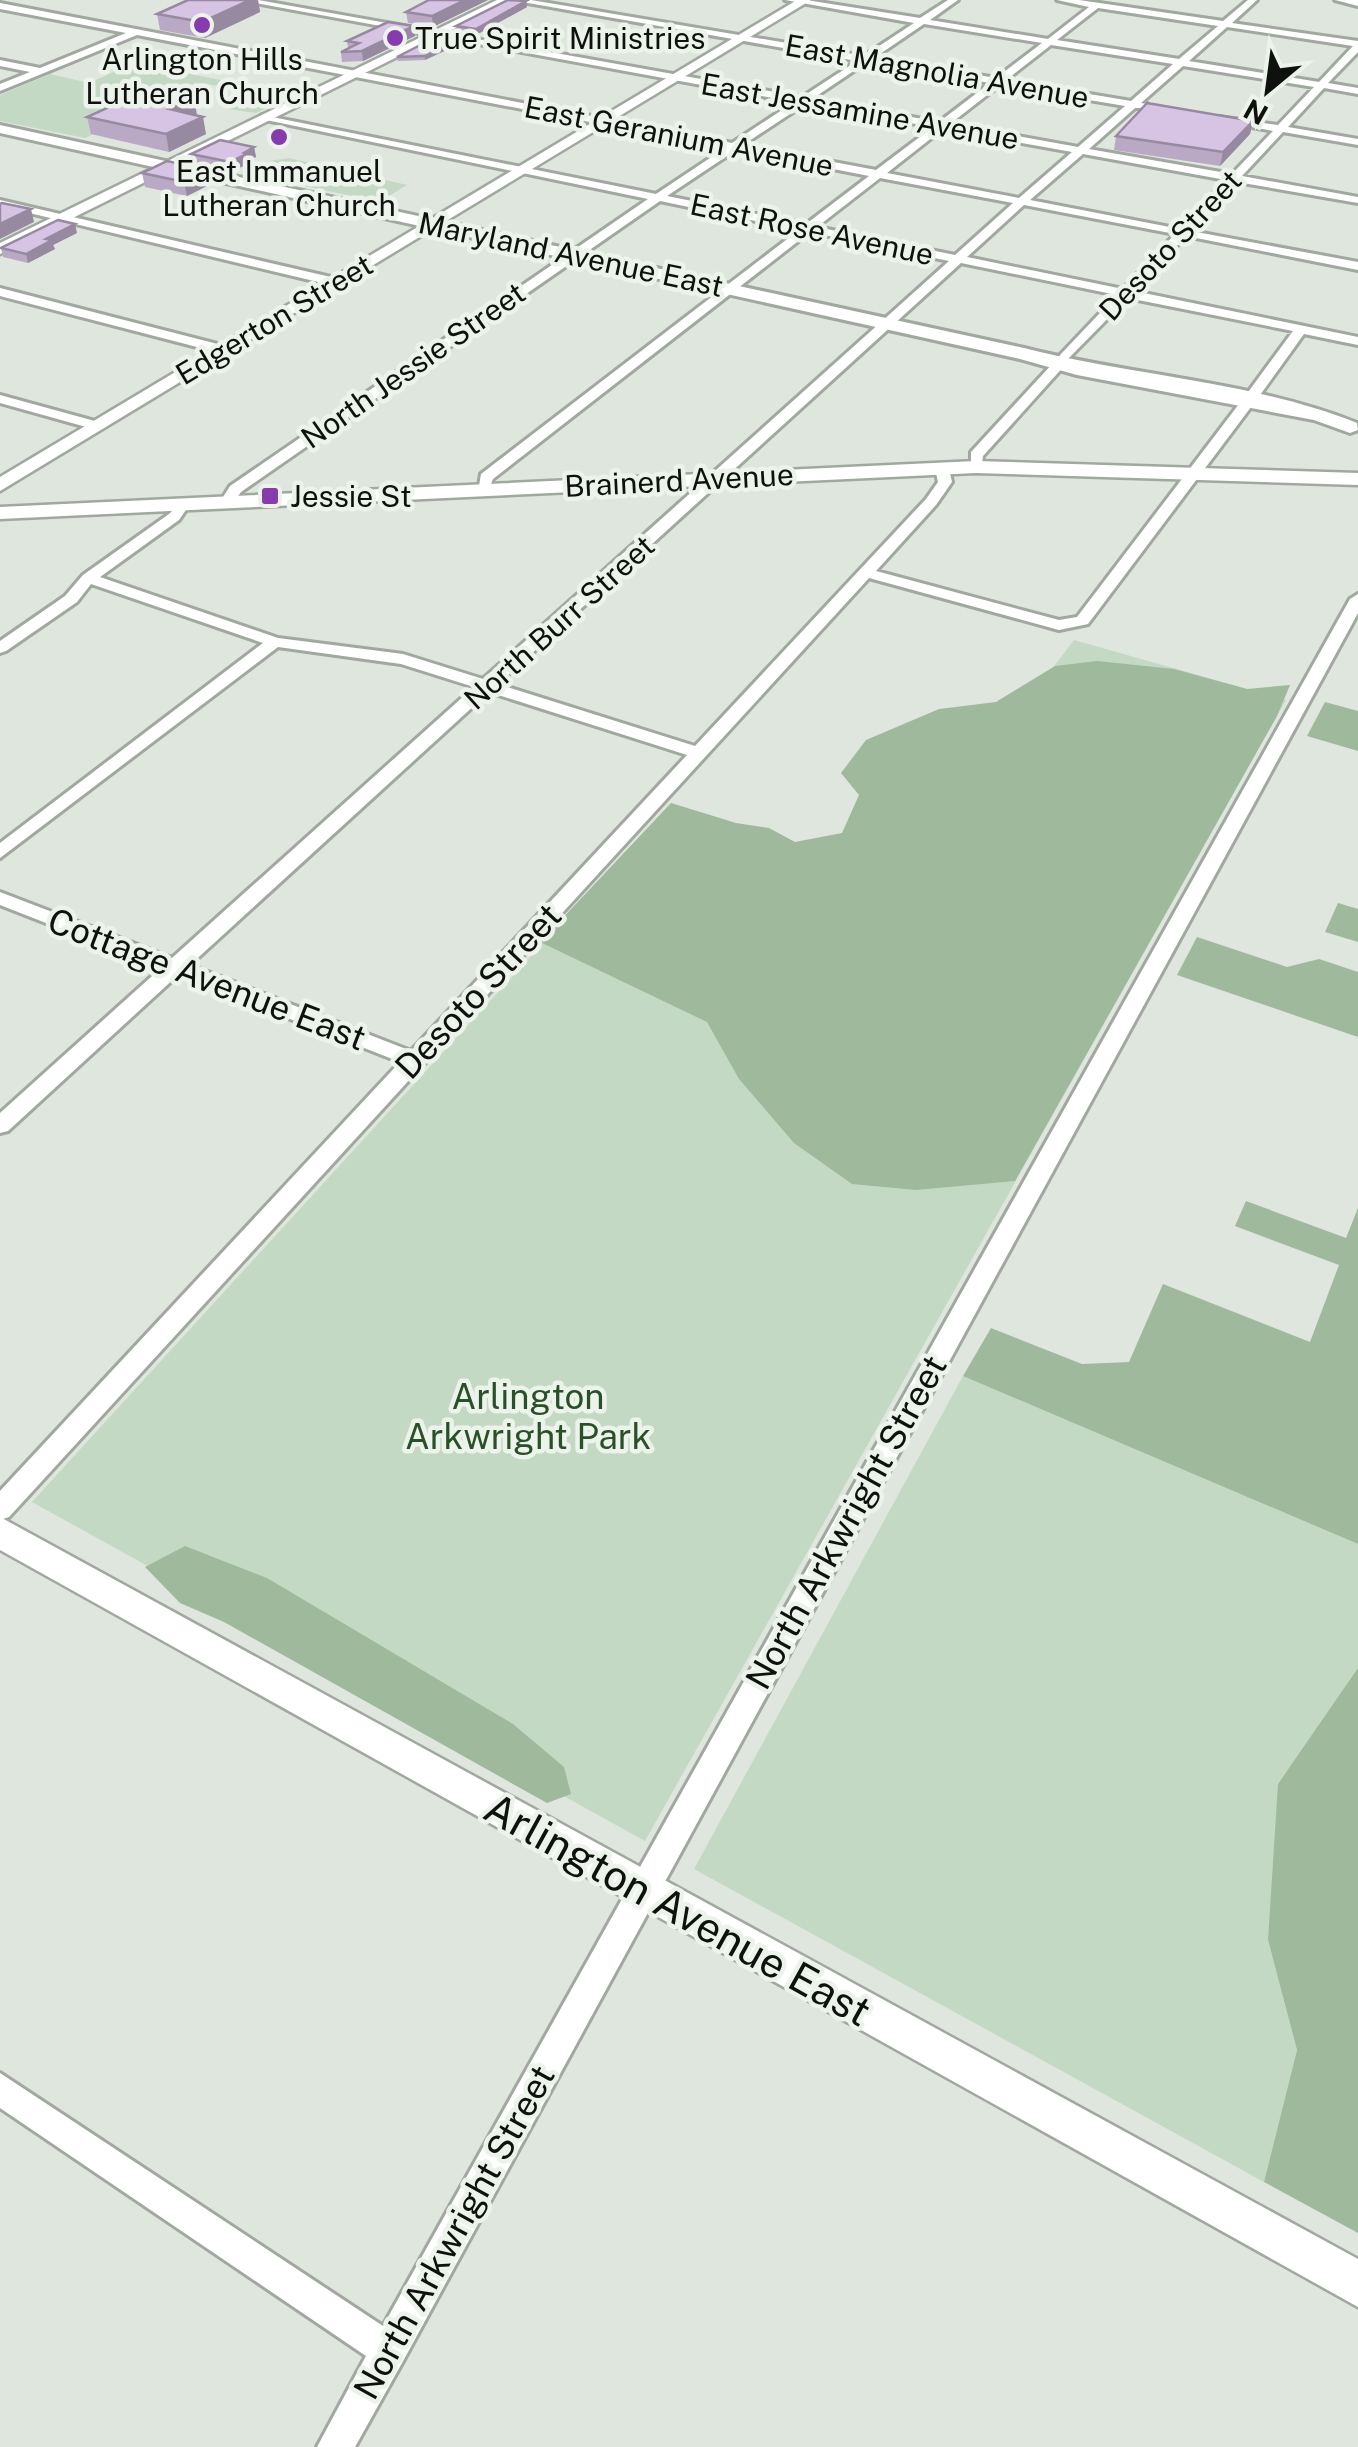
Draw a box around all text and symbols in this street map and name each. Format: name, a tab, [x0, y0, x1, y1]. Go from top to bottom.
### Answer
marker: Arlington Hills Lutheran Church	[191, 14, 213, 36]
place label: True Spirit Ministries	[415, 20, 705, 56]
marker: True Spirit Ministries	[384, 27, 406, 49]
street label: East Magnolia Avenue	[782, 27, 1092, 115]
north arrow	[1218, 40, 1318, 140]
place label: Arlington Hills Lutheran Church	[85, 41, 319, 111]
street label: East Jessamine Avenue	[698, 65, 1022, 157]
street label: East Geranium Avenue	[521, 88, 837, 184]
text: N	[1238, 93, 1273, 132]
marker: East Immanuel Lutheran Church	[268, 126, 290, 148]
place label: East Immanuel Lutheran Church	[162, 153, 396, 223]
street label: Desoto Street	[1091, 162, 1249, 328]
street label: East Rose Avenue	[687, 186, 937, 272]
street label: Maryland Avenue East	[415, 204, 727, 304]
street label: Edgerton Street	[169, 246, 379, 392]
street label: North Jessie Street	[294, 274, 532, 456]
street label: Brainerd Avenue	[563, 456, 795, 504]
place label: Jessie St	[290, 478, 412, 514]
marker: Jessie St	[259, 485, 281, 507]
street label: North Burr Street	[457, 527, 661, 717]
street label: Desoto Street	[387, 895, 569, 1087]
street label: Cottage Avenue East	[42, 899, 372, 1059]
street label: North Arkwright Street	[737, 1348, 955, 1696]
park label: Arlington Arkwright Park	[405, 1376, 651, 1457]
street label: Arlington Avenue East	[476, 1782, 880, 2036]
street label: North Arkwright Street	[345, 2058, 563, 2406]

